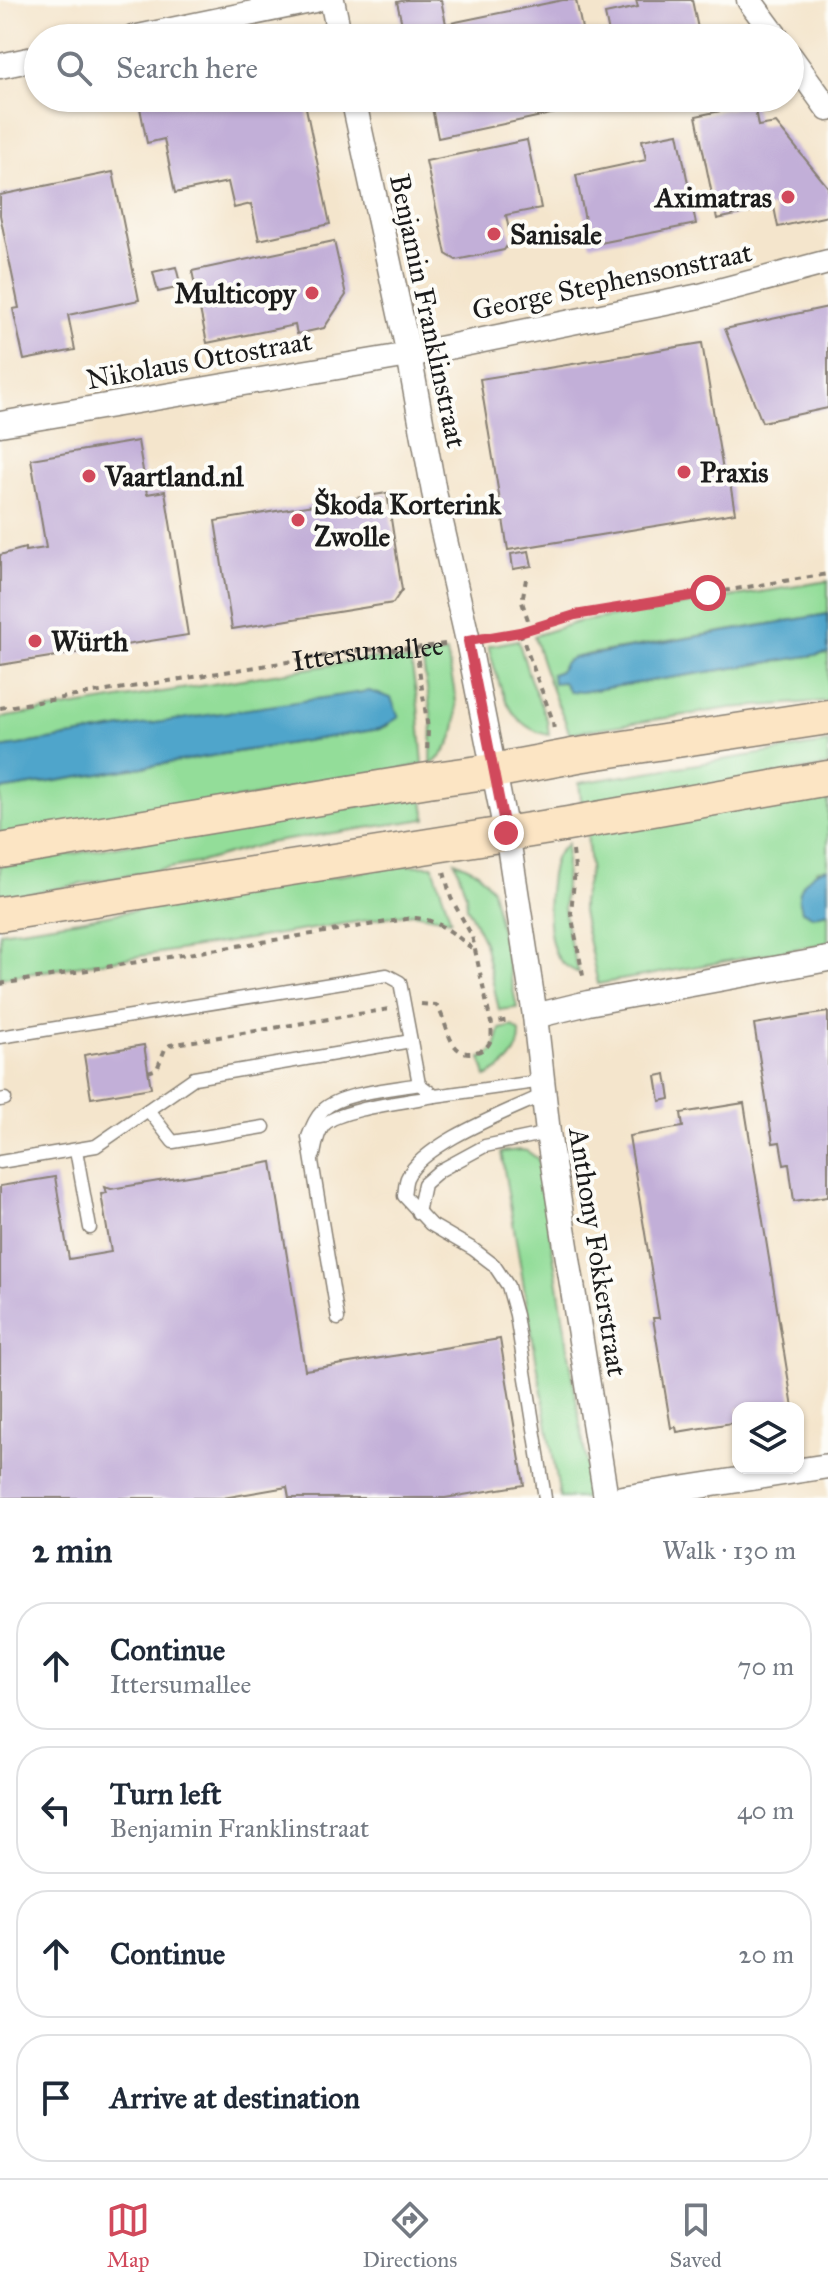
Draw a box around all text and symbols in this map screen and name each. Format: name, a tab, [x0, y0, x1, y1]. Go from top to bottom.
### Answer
search box	[24, 24, 804, 112]
icon: search	[52, 46, 96, 90]
text: Search here	[116, 50, 258, 86]
street label: Benjamin Franklinstraat	[382, 171, 474, 451]
place label: Aximatras	[653, 180, 772, 215]
marker: Aximatras	[779, 188, 797, 206]
place label: Sanisale	[510, 217, 602, 252]
marker: Sanisale	[485, 225, 503, 243]
street label: George Stephensonstraat	[469, 234, 755, 328]
place label: Multicopy	[174, 276, 297, 311]
marker: Multicopy	[303, 284, 321, 302]
street label: Nikolaus Ottostraat	[83, 323, 315, 397]
place label: Praxis	[700, 455, 769, 490]
place label: Vaartland.nl	[104, 459, 244, 494]
marker: Praxis	[675, 463, 693, 481]
marker: Vaartland.nl	[80, 467, 98, 485]
place label: Škoda Korterink Zwolle	[314, 487, 502, 554]
marker: Škoda Korterink Zwolle	[289, 511, 307, 529]
route start	[690, 575, 726, 611]
place label: Würth	[51, 624, 129, 659]
street label: Ittersumallee	[289, 627, 446, 678]
marker: Würth	[26, 632, 44, 650]
route end	[488, 815, 524, 851]
street label: Anthony Fokkerstraat	[561, 1124, 635, 1379]
map controls	[732, 1402, 804, 1474]
button: layers	[732, 1402, 804, 1474]
text: 2 min	[32, 1530, 112, 1571]
text: Walk · 130 m	[662, 1534, 796, 1566]
text: Continue	[110, 1632, 225, 1668]
icon: ahead	[34, 1644, 78, 1688]
text: 70 m	[738, 1650, 794, 1682]
text: Ittersumallee	[110, 1668, 251, 1700]
text: Turn left	[110, 1776, 221, 1812]
icon: left	[34, 1788, 78, 1832]
text: 40 m	[737, 1794, 794, 1826]
text: Benjamin Franklinstraat	[110, 1812, 369, 1844]
icon: ahead	[34, 1932, 78, 1976]
text: Continue	[110, 1936, 225, 1972]
text: 20 m	[739, 1938, 794, 1970]
icon: arrive	[34, 2076, 78, 2120]
text: Arrive at destination	[110, 2080, 360, 2116]
tab: Map	[106, 2198, 150, 2273]
tab: Directions	[362, 2198, 457, 2273]
tab: Saved	[670, 2198, 722, 2273]

